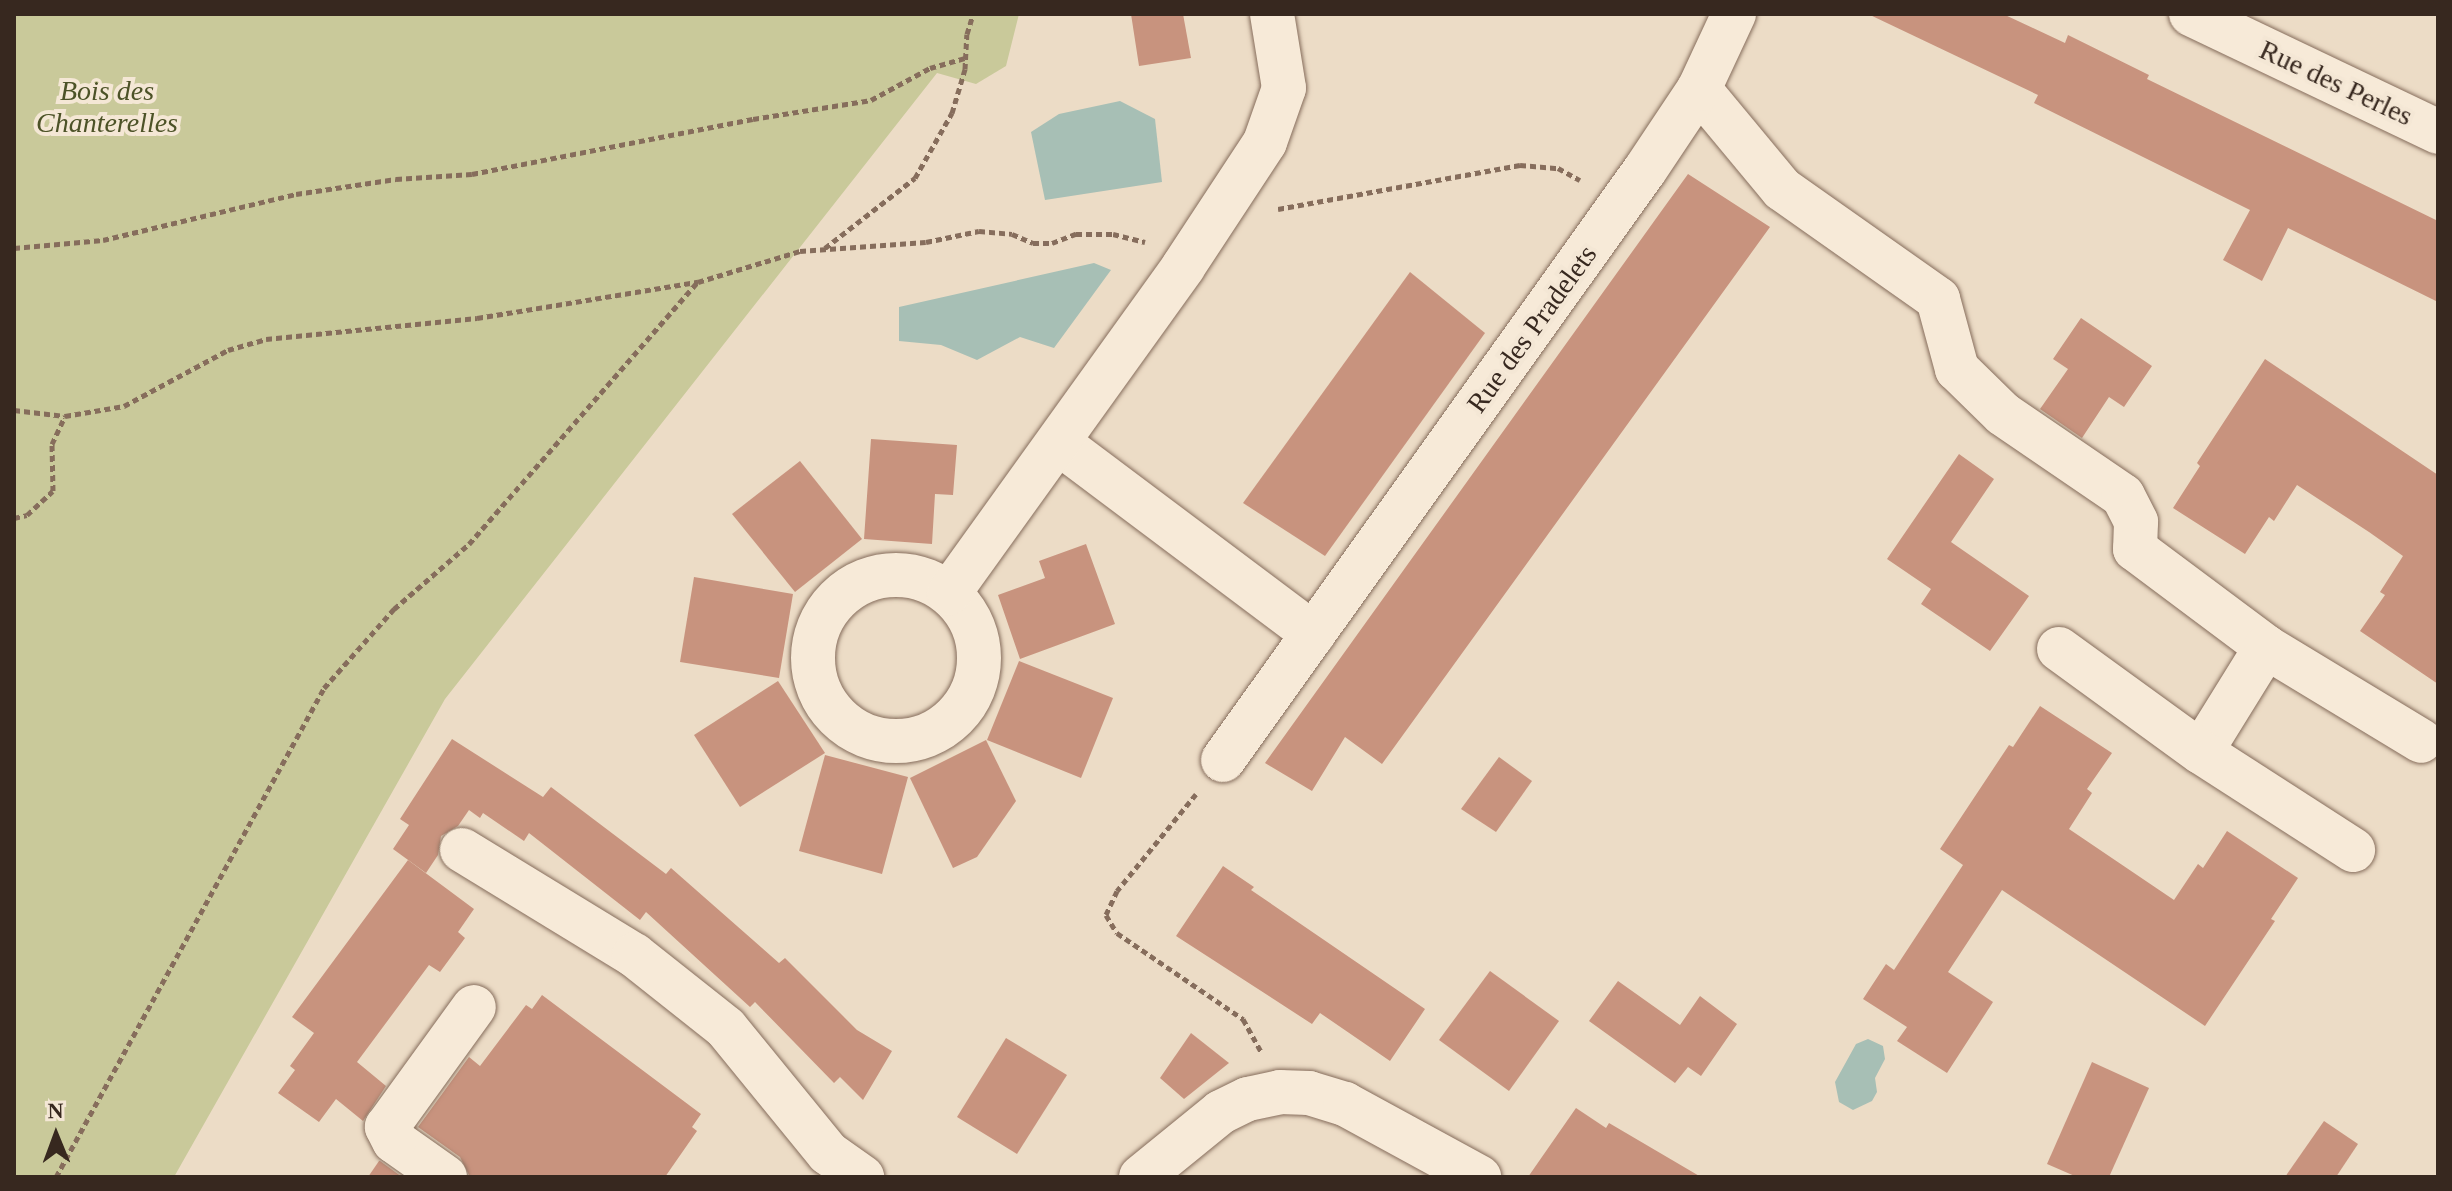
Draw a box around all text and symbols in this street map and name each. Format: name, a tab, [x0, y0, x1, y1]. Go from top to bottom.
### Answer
street label: Rue des Perles	[2254, 33, 2418, 133]
park label: Bois des Chanterelles	[36, 74, 178, 140]
street label: Rue des Pradelets	[1460, 239, 1604, 419]
north arrow	[16, 1095, 96, 1175]
text: N	[47, 1098, 64, 1123]

